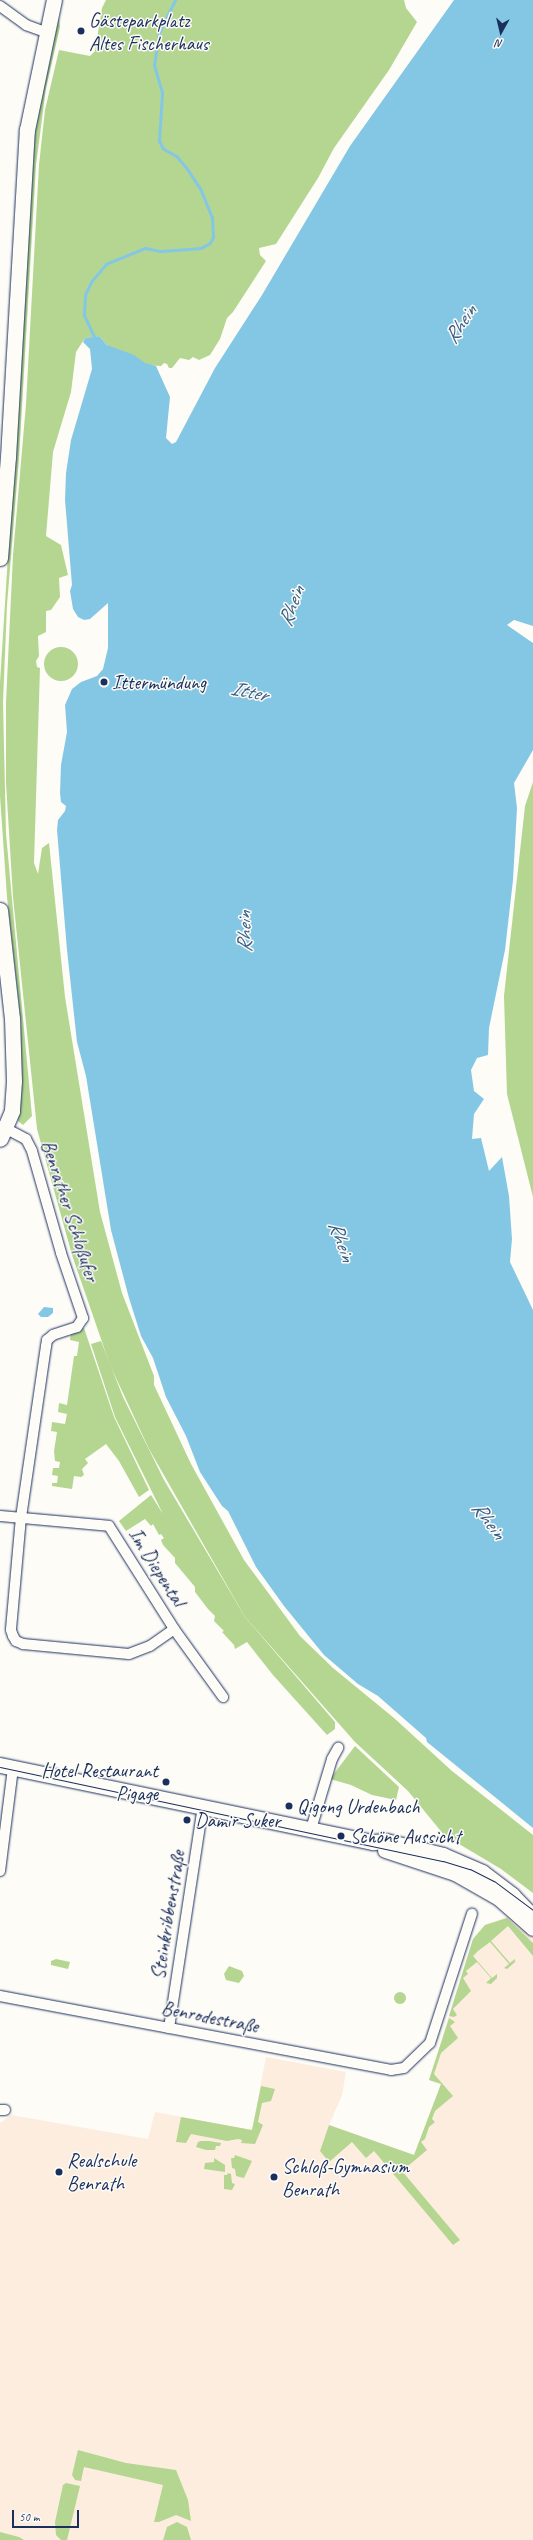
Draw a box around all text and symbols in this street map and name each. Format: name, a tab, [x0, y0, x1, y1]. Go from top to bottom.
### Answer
place label: Gästeparkplatz Altes Fischerhaus	[89, 8, 208, 55]
north arrow	[481, 12, 521, 52]
marker: Gästeparkplatz Altes Fischerhaus	[76, 26, 86, 36]
text: N	[495, 36, 504, 51]
water label: Rhein	[438, 300, 482, 348]
water label: Rhein	[272, 582, 310, 630]
place label: Ittermündung	[112, 670, 206, 694]
water label: Itter	[228, 675, 270, 707]
marker: Ittermündung	[99, 677, 109, 687]
water label: Rhein	[231, 911, 257, 953]
street label: Benrather Schloßufer	[36, 1138, 104, 1284]
water label: Rhein	[323, 1217, 361, 1265]
water label: Rhein	[467, 1496, 511, 1544]
street label: Im Diepental	[124, 1523, 190, 1611]
place label: Hotel Restaurant Pigage	[41, 1758, 158, 1805]
marker: Hotel Restaurant Pigage	[161, 1777, 171, 1787]
place label: Qigong Urdenbach	[297, 1794, 419, 1818]
marker: Qigong Urdenbach	[284, 1801, 294, 1811]
place label: Damir Suker	[195, 1808, 280, 1832]
marker: Damir Suker	[182, 1815, 192, 1825]
place label: Schöne Aussicht	[350, 1824, 461, 1848]
marker: Schöne Aussicht	[335, 1830, 347, 1842]
street label: Steinkribbenstraße	[146, 1849, 190, 1981]
street label: Benrodestraße	[159, 1996, 261, 2038]
place label: Realschule Benrath	[67, 2148, 136, 2195]
place label: Schloß-Gymnasium Benrath	[282, 2154, 409, 2201]
marker: Realschule Benrath	[54, 2167, 64, 2177]
marker: Schloß-Gymnasium Benrath	[269, 2172, 279, 2182]
scale bar	[14, 2502, 81, 2528]
text: 50 m	[19, 2509, 39, 2525]

